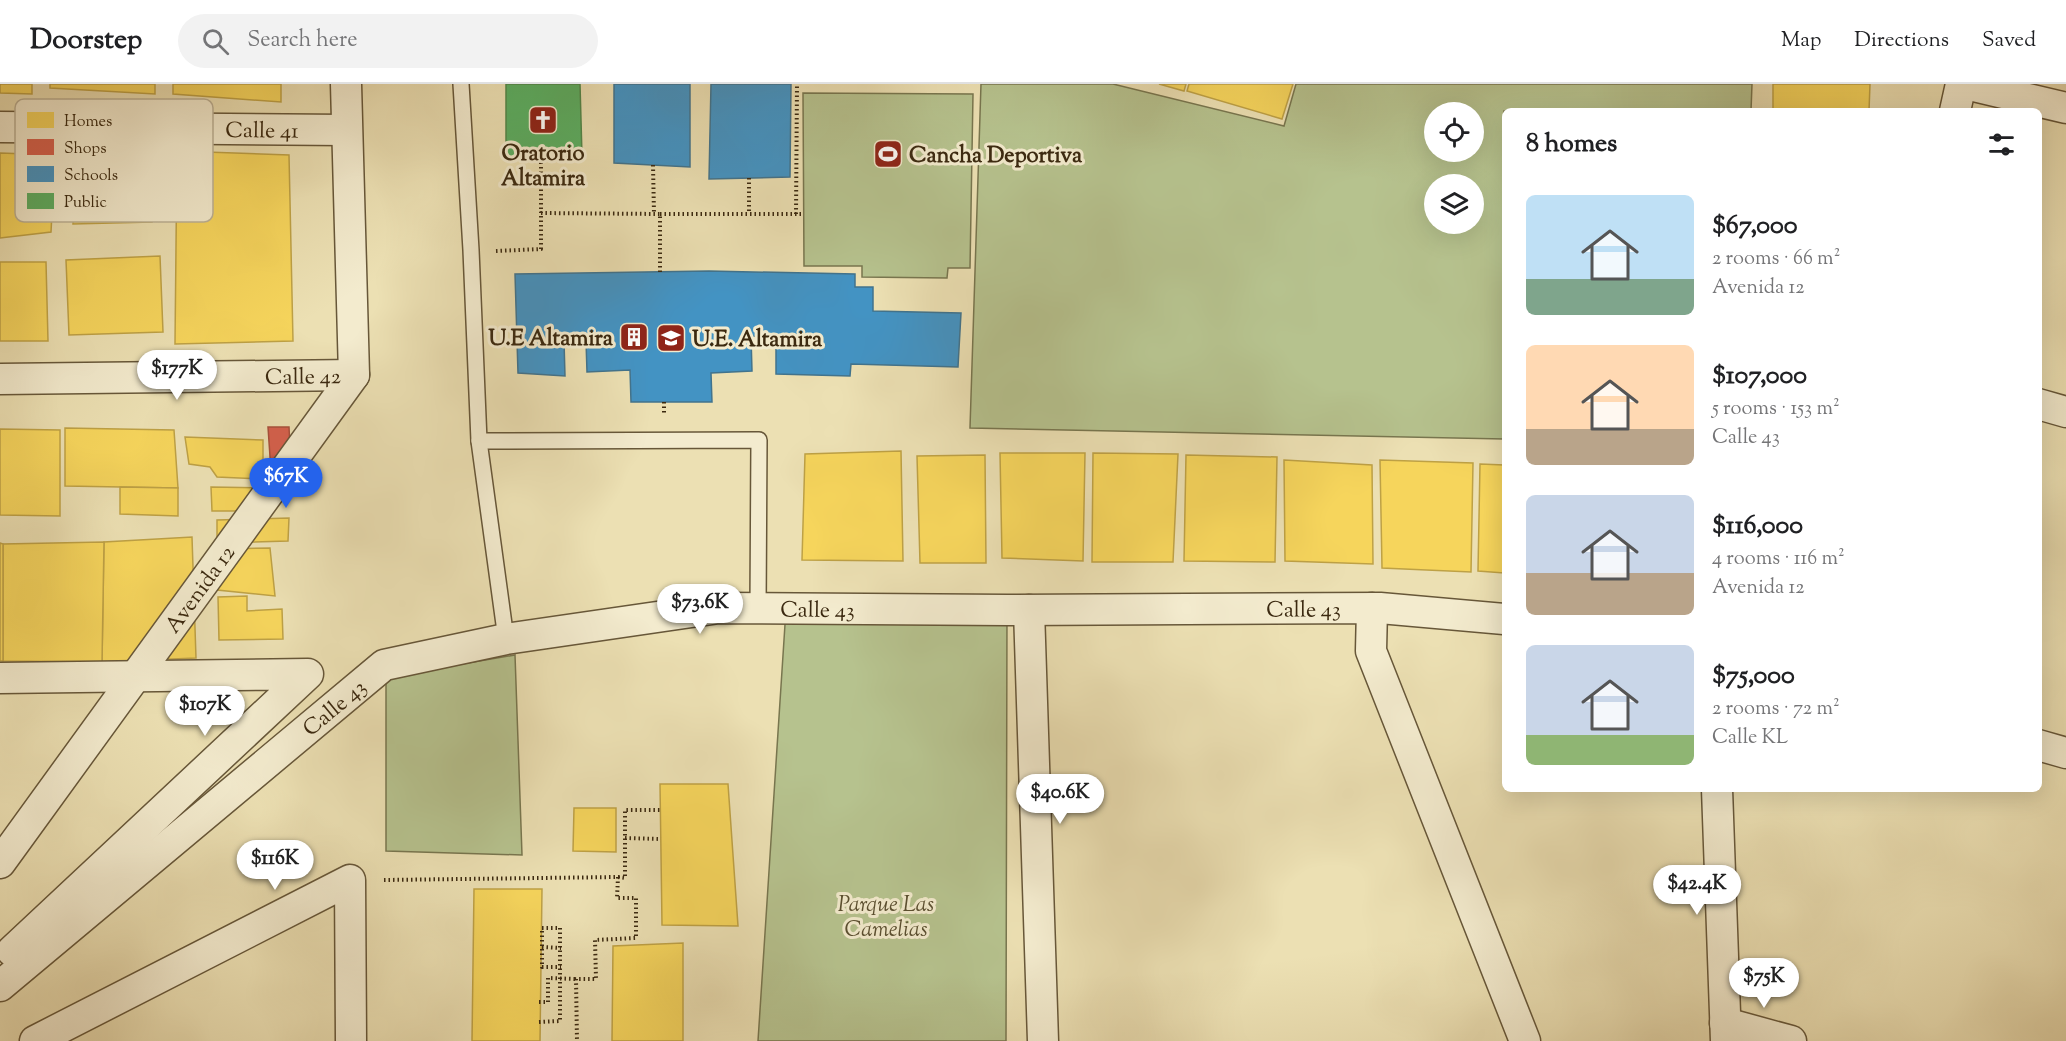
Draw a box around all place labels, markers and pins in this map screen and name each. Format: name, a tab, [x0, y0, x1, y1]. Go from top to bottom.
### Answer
church icon: Oratorio Altamira	[527, 104, 559, 136]
sports icon: Cancha Deportiva	[872, 138, 904, 170]
place label: Oratorio Altamira	[501, 139, 586, 196]
place label: Cancha Deportiva	[909, 141, 1083, 173]
building icon: U.E Altamira	[618, 321, 650, 353]
school or university icon: U.E. Altamira	[655, 322, 687, 354]
place label: U.E Altamira	[488, 324, 614, 356]
place label: U.E. Altamira	[692, 325, 823, 357]
pin: $177K	[135, 350, 219, 401]
pin: $67K	[250, 458, 322, 509]
pin: $73.6K	[651, 584, 749, 635]
pin: $107K	[163, 686, 247, 737]
pin: $40.6K	[1011, 774, 1109, 825]
pin: $116K	[233, 840, 317, 891]
pin: $42.4K	[1648, 865, 1746, 916]
pin: $75K	[1728, 958, 1800, 1009]

